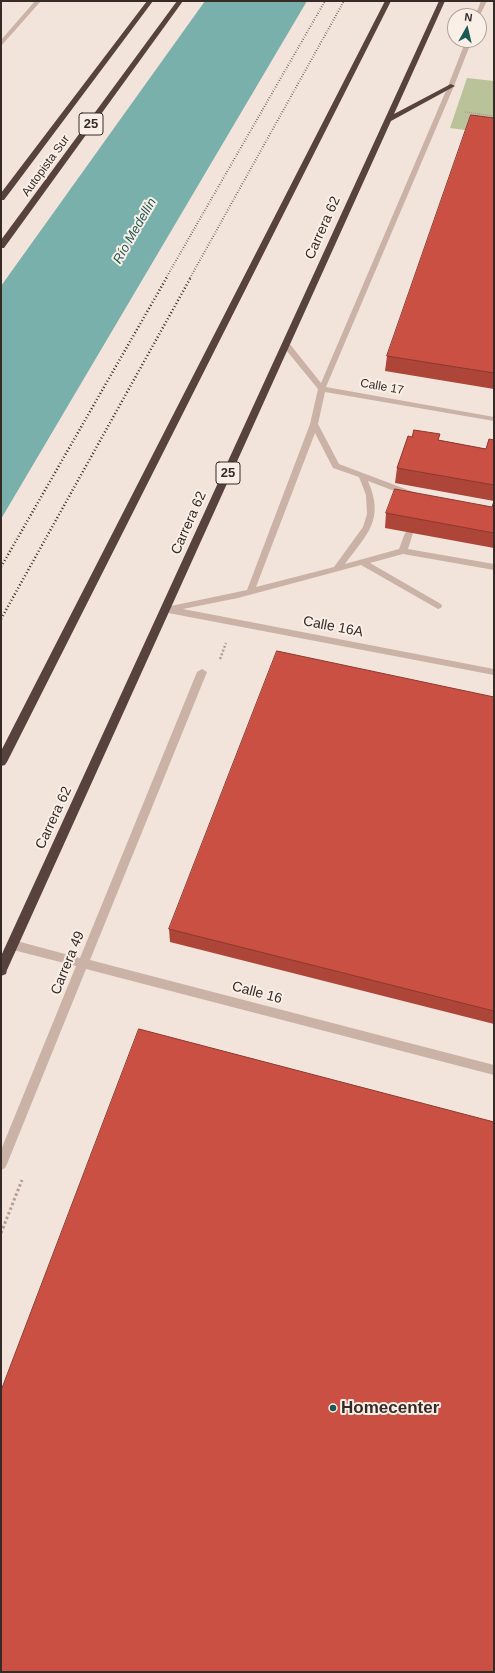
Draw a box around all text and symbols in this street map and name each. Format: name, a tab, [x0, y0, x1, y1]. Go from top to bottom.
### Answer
north arrow	[447, 8, 487, 48]
text: N	[464, 11, 473, 24]
road number: 25	[79, 113, 103, 135]
street label: Autopista Sur	[19, 133, 73, 199]
street label: Carrera 62	[302, 194, 344, 262]
water label: Río Medellín	[110, 195, 160, 267]
street label: Calle 17	[359, 376, 405, 398]
road number: 25	[216, 462, 240, 484]
street label: Carrera 62	[168, 489, 210, 557]
street label: Calle 16A	[302, 613, 364, 641]
street label: Carrera 62	[32, 784, 76, 852]
street label: Carrera 49	[48, 929, 88, 997]
street label: Calle 16	[230, 978, 284, 1008]
place label: Homecenter	[341, 1398, 439, 1418]
marker: Homecenter	[328, 1403, 338, 1413]

